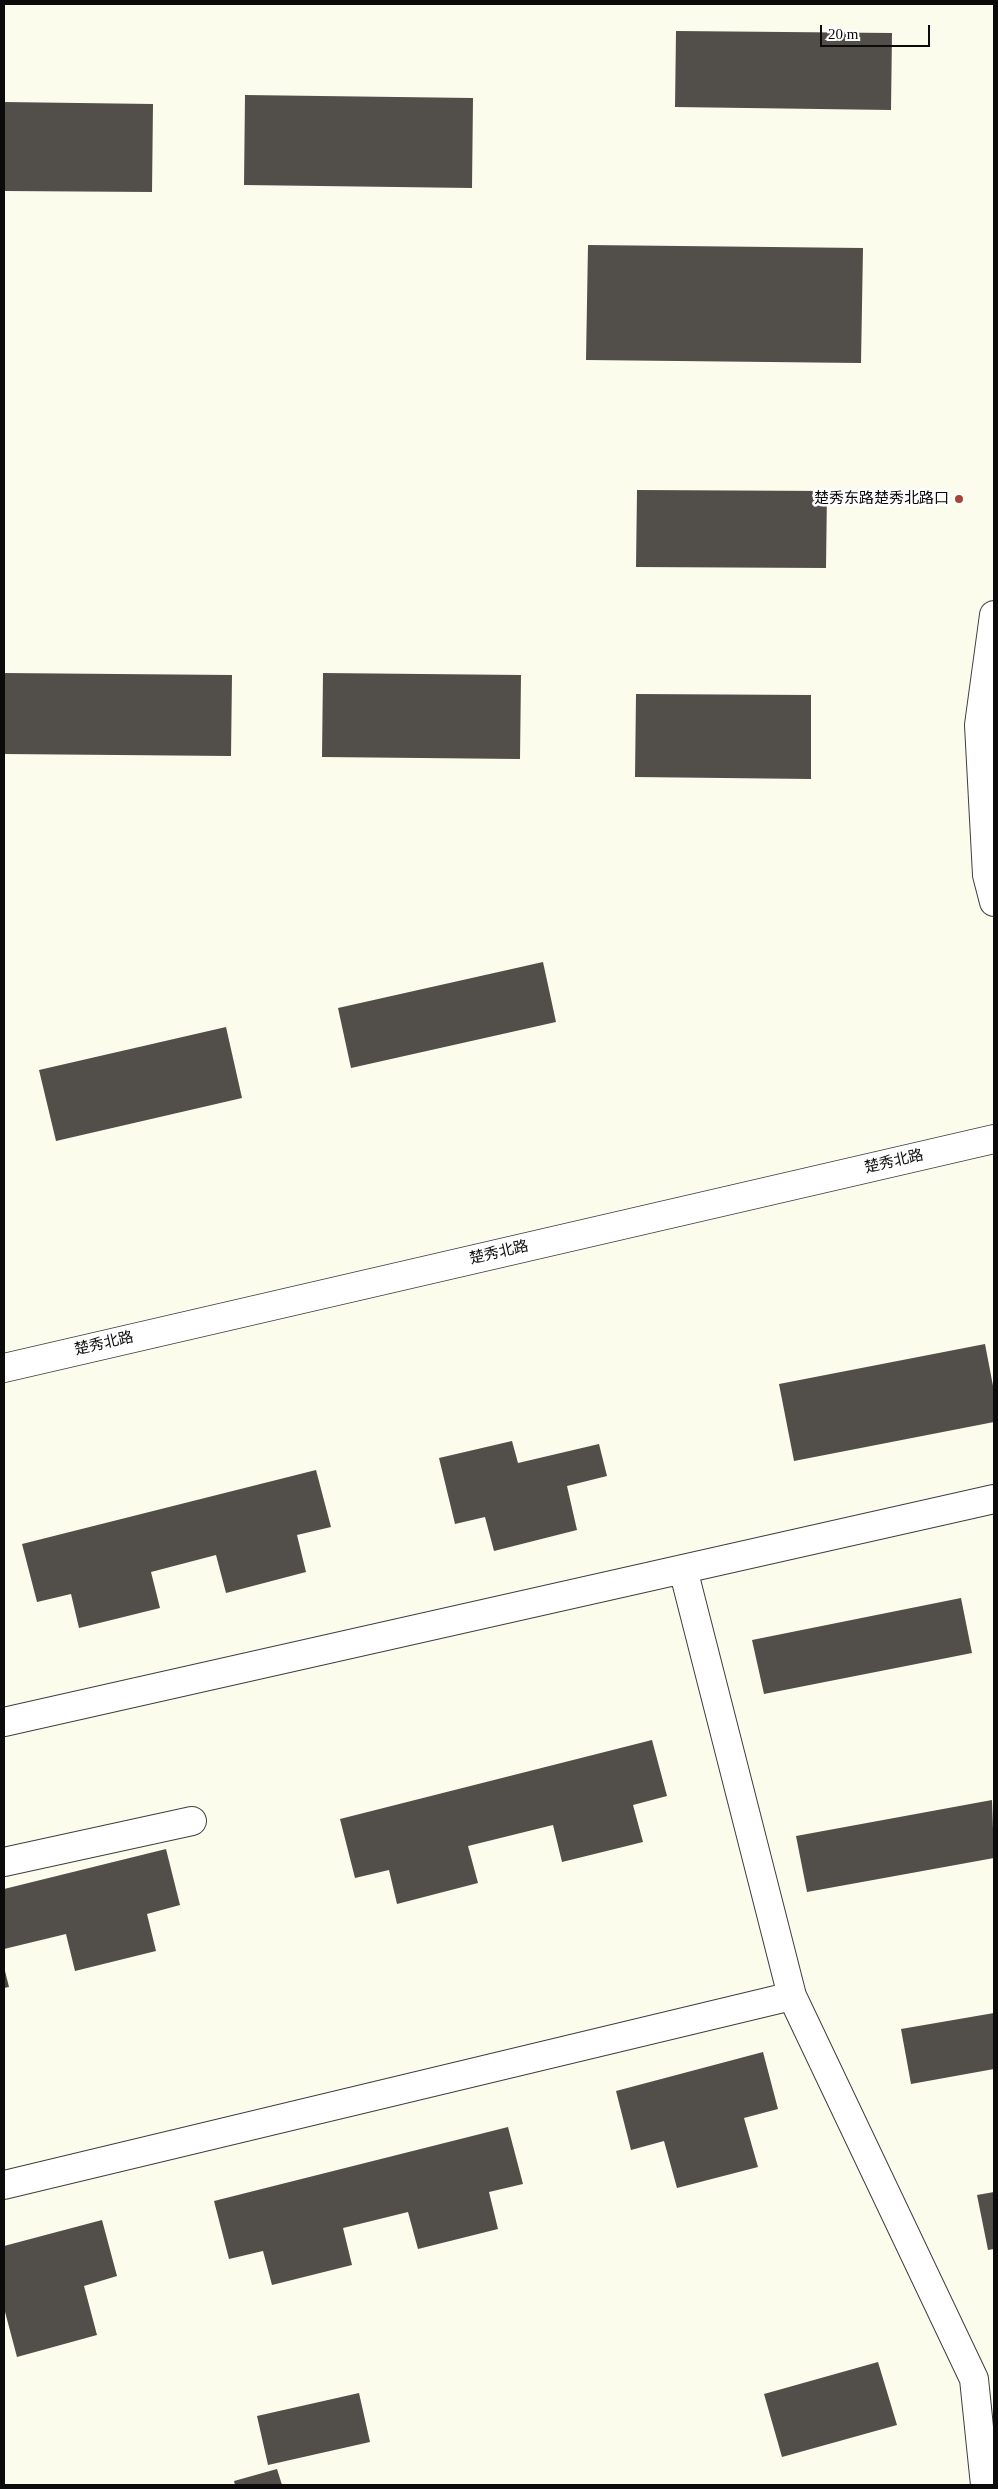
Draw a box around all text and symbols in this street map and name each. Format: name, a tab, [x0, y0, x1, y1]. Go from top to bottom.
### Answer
scale bar	[823, 15, 933, 47]
text: 20 m	[828, 26, 858, 42]
place label: 楚秀东路楚秀北路口	[814, 490, 949, 508]
marker: 楚秀东路楚秀北路口	[953, 493, 965, 505]
street label: 楚秀北路	[863, 1146, 925, 1178]
street label: 楚秀北路	[468, 1237, 530, 1269]
street label: 楚秀北路	[73, 1328, 135, 1360]

